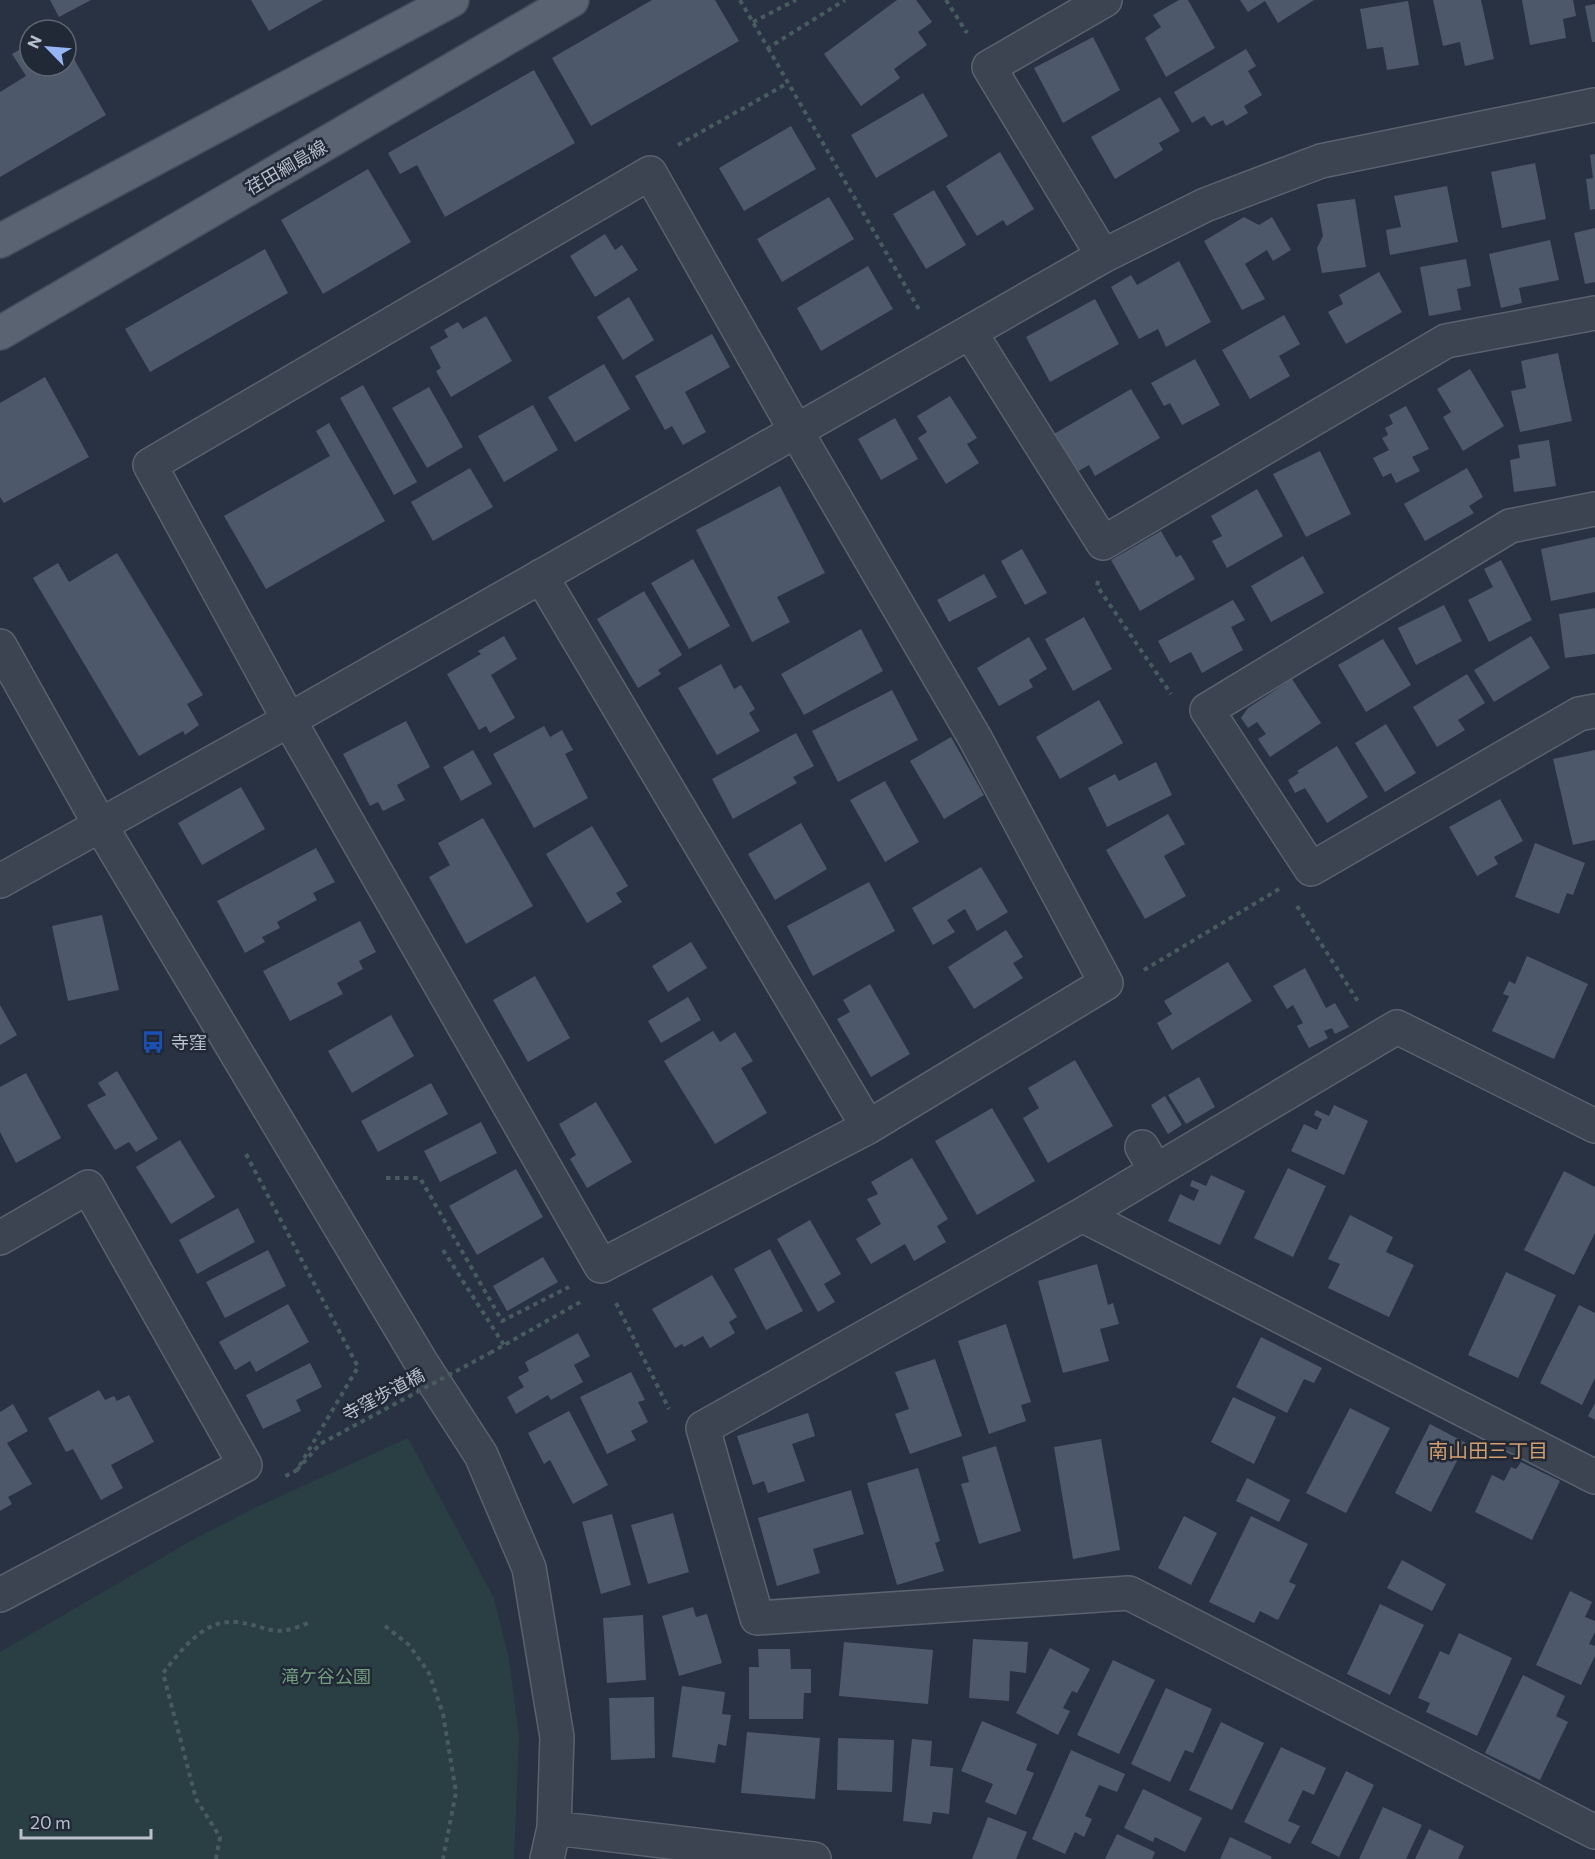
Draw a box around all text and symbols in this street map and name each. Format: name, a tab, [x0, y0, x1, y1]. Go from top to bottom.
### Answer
north arrow	[18, 18, 78, 78]
text: N	[23, 32, 45, 51]
street label: 荏田綱島線	[242, 135, 330, 199]
bus stop icon: 寺窪	[140, 1029, 166, 1055]
place label: 寺窪	[171, 1031, 207, 1053]
street label: 寺窪歩道橋	[338, 1363, 428, 1425]
district label: 南山田三丁目	[1428, 1438, 1548, 1462]
park label: 滝ケ谷公園	[281, 1665, 371, 1687]
scale bar	[21, 1802, 152, 1840]
text: 20 m	[30, 1811, 71, 1833]

